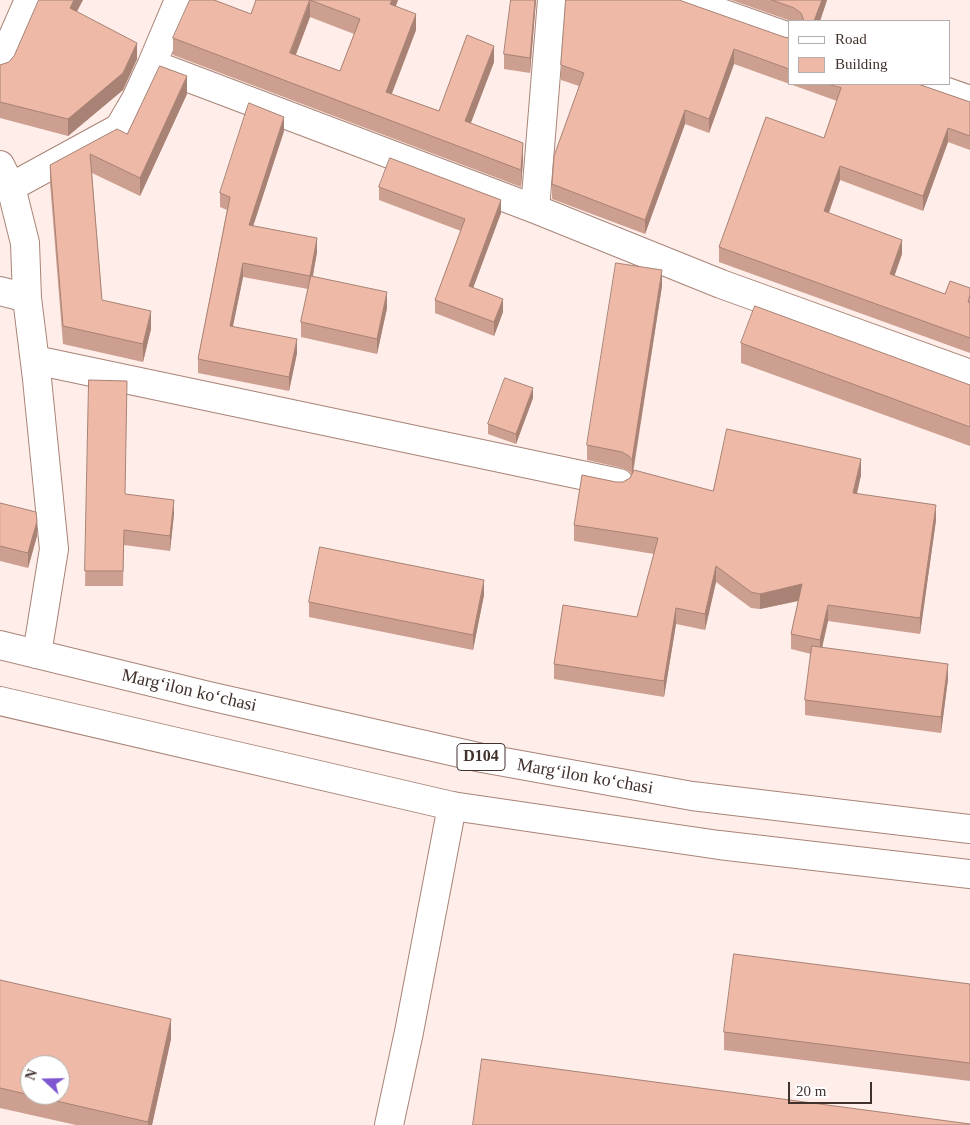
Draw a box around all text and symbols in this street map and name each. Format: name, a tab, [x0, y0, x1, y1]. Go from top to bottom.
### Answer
legend	[788, 20, 950, 85]
text: Road	[835, 31, 867, 47]
text: Building	[835, 56, 888, 72]
street label: Margʻilon koʻchasi	[119, 665, 259, 717]
road number: D104	[457, 744, 505, 770]
street label: Margʻilon koʻchasi	[515, 754, 655, 800]
north arrow	[20, 1055, 70, 1105]
text: N	[23, 1067, 40, 1082]
scale bar	[790, 1072, 874, 1104]
text: 20 m	[796, 1083, 826, 1099]

